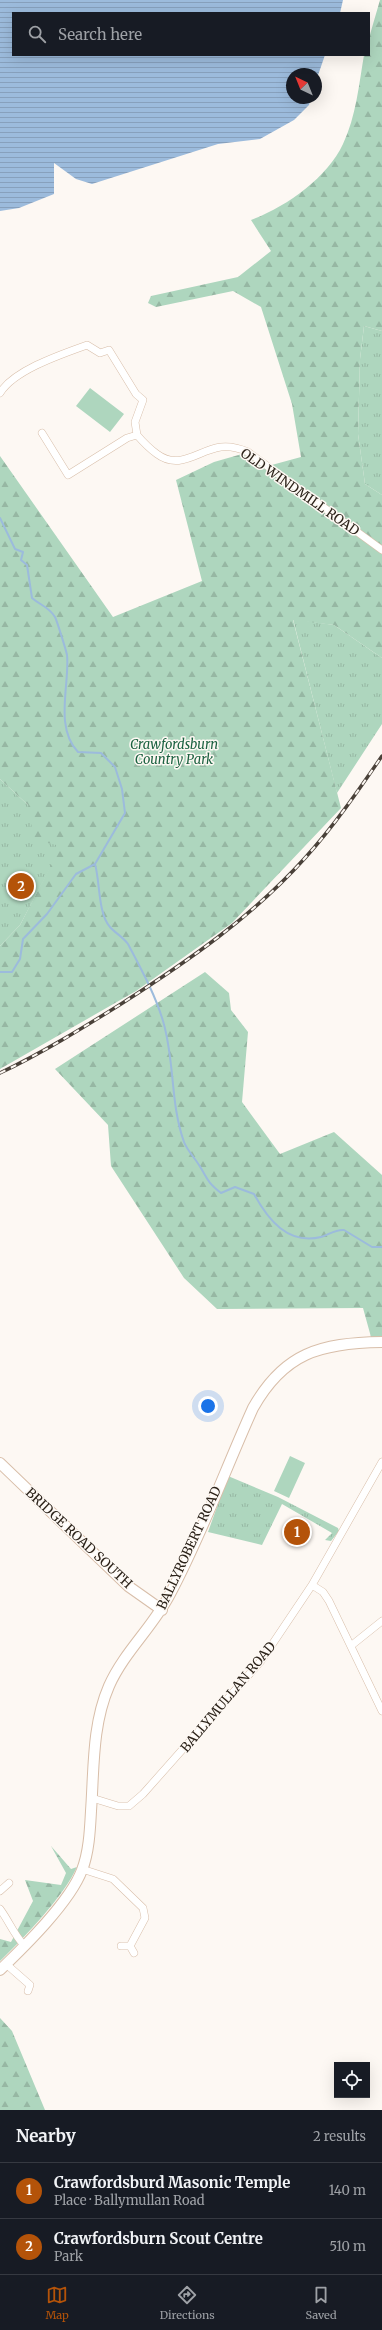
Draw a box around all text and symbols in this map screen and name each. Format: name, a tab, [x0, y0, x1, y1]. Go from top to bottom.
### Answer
search box	[12, 12, 370, 56]
icon: search	[26, 23, 48, 45]
text: Search here	[58, 25, 142, 44]
north arrow	[286, 68, 322, 104]
street label: OLD WINDMILL ROAD	[237, 445, 363, 540]
park label: Crawfordsburn Country Park	[130, 736, 218, 768]
pin: 2	[8, 871, 34, 901]
your location	[198, 1396, 218, 1416]
street label: BRIDGE ROAD SOUTH	[22, 1484, 136, 1592]
street label: BALLYROBERT ROAD	[153, 1484, 225, 1612]
pin: 1	[284, 1517, 310, 1547]
street label: BALLYMULLAN ROAD	[177, 1638, 279, 1756]
map controls	[334, 2062, 370, 2098]
button: locate	[334, 2062, 370, 2098]
text: Nearby	[16, 2125, 76, 2147]
text: 2 results	[313, 2128, 366, 2145]
text: Crawfordsburd Masonic Temple	[54, 2173, 290, 2192]
text: 1	[26, 2182, 32, 2199]
text: 140 m	[329, 2182, 366, 2199]
text: Place · Ballymullan Road	[54, 2192, 205, 2209]
text: Crawfordsburn Scout Centre	[54, 2229, 263, 2248]
text: 2	[25, 2238, 33, 2255]
text: 510 m	[329, 2238, 366, 2255]
text: Park	[54, 2248, 83, 2265]
tab: Map	[45, 2284, 69, 2322]
tab: Directions	[160, 2284, 215, 2322]
tab: Saved	[305, 2284, 337, 2322]

